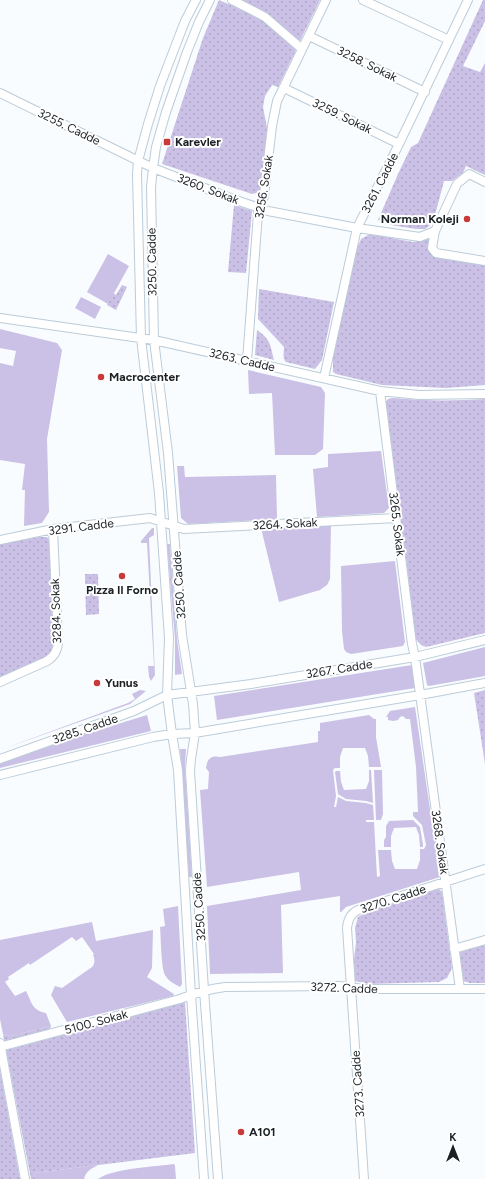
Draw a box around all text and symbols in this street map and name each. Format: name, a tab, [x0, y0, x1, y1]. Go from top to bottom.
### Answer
street label: 3258. Sokak	[335, 43, 399, 85]
street label: 3259. Sokak	[310, 96, 374, 136]
street label: 3255. Cadde	[35, 106, 103, 148]
place label: Karevler	[175, 135, 221, 149]
marker: Karevler	[162, 137, 172, 147]
street label: 3261. Cadde	[359, 150, 401, 216]
street label: 3256. Sokak	[252, 154, 276, 220]
street label: 3260. Sokak	[175, 171, 241, 207]
place label: Norman Koleji	[381, 212, 459, 226]
marker: Norman Koleji	[462, 214, 472, 224]
street label: 3250. Cadde	[144, 227, 160, 296]
street label: 3263. Cadde	[208, 346, 277, 375]
place label: Macrocenter	[109, 370, 180, 384]
marker: Macrocenter	[96, 372, 106, 382]
street label: 3265. Sokak	[386, 491, 408, 557]
street label: 3264. Sokak	[252, 515, 318, 533]
street label: 3291. Cadde	[47, 516, 115, 538]
street label: 3250. Cadde	[170, 550, 188, 620]
marker: Pizza Il Forno	[117, 571, 127, 581]
street label: 3284. Sokak	[48, 578, 64, 644]
place label: Pizza Il Forno	[86, 583, 158, 597]
street label: 3267. Cadde	[305, 657, 374, 681]
place label: Yunus	[105, 676, 139, 690]
marker: Yunus	[92, 678, 102, 688]
street label: 3285. Cadde	[50, 711, 120, 747]
street label: 3268. Sokak	[429, 809, 451, 875]
street label: 3250. Cadde	[190, 872, 208, 942]
street label: 3270. Cadde	[358, 882, 428, 916]
street label: 3272. Cadde	[310, 980, 378, 996]
street label: 5100. Sokak	[63, 1007, 129, 1037]
street label: 3273. Cadde	[349, 1050, 367, 1118]
place label: A101	[249, 1125, 275, 1139]
marker: A101	[236, 1127, 246, 1137]
north arrow	[433, 1127, 473, 1167]
text: K	[449, 1131, 457, 1144]

